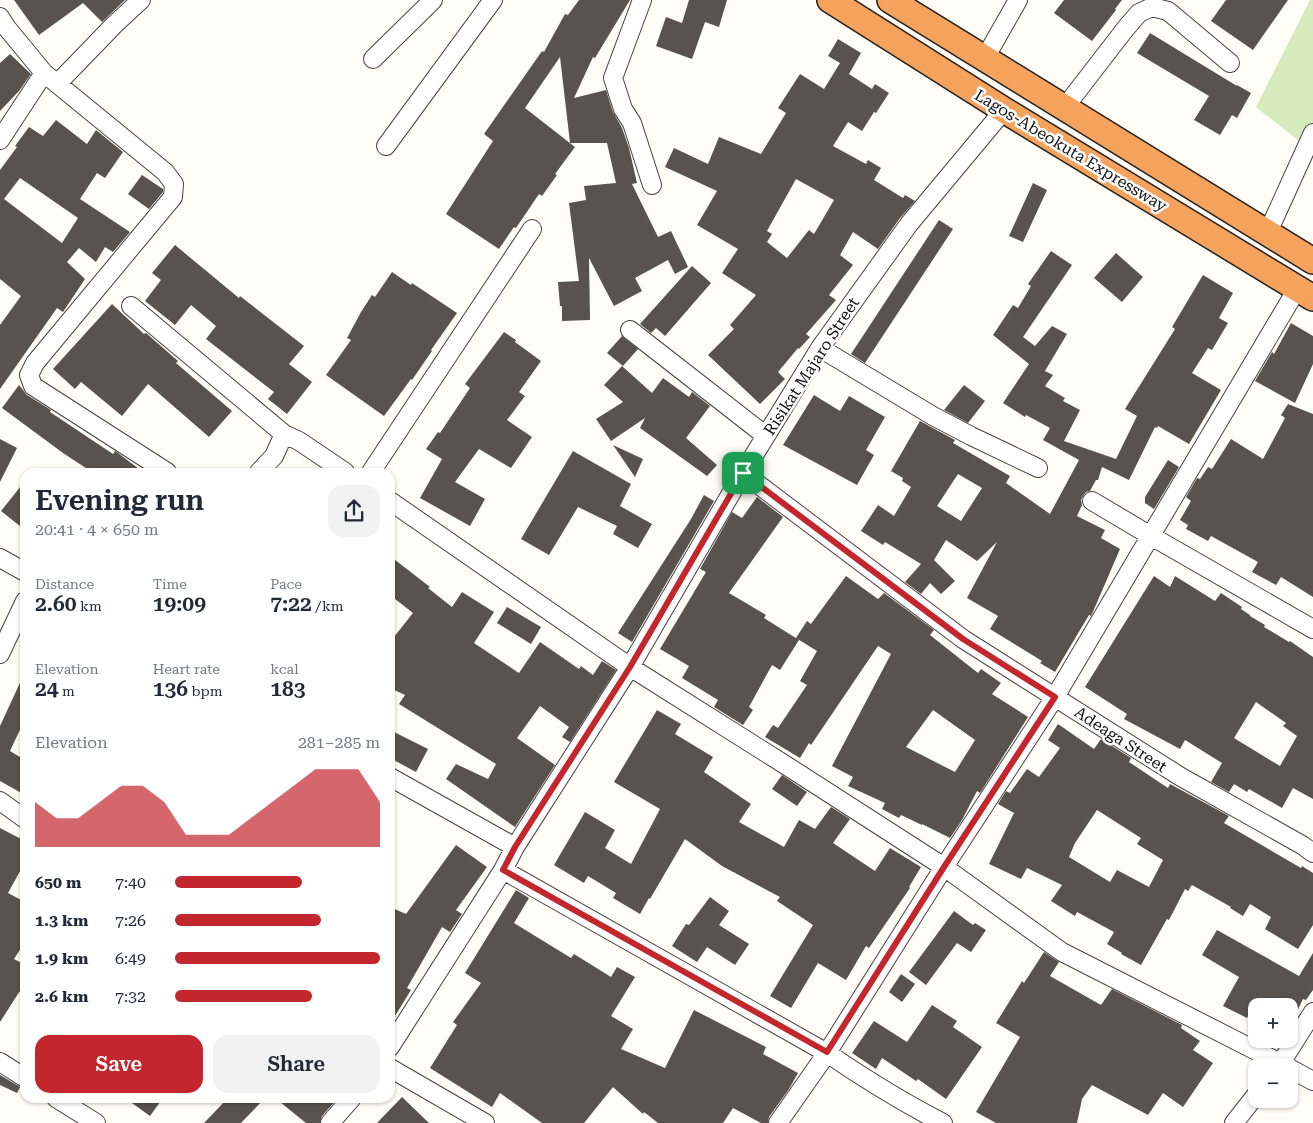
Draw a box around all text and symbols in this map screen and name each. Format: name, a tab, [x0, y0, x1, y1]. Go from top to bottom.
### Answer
street label: Lagos-Abeokuta Expressway	[971, 85, 1171, 216]
street label: Risikat Majaro Street	[760, 294, 863, 439]
pin	[722, 452, 764, 494]
icon: arrive	[729, 459, 757, 487]
text: Evening run	[35, 484, 204, 517]
button: share	[328, 485, 380, 537]
text: 20:41 · 4 × 650 m	[35, 520, 159, 539]
text: Distance	[35, 576, 94, 592]
text: Time	[153, 576, 187, 592]
text: Pace	[270, 576, 302, 592]
text: 2.60	[35, 592, 76, 616]
text: 19:09	[153, 592, 206, 616]
text: 7:22	[270, 592, 312, 616]
text: km	[76, 598, 102, 614]
text: /km	[312, 598, 344, 614]
text: Elevation	[35, 661, 98, 677]
text: Heart rate	[153, 661, 220, 677]
text: kcal	[270, 661, 299, 677]
text: 24	[35, 677, 59, 701]
text: 136	[153, 677, 188, 701]
text: 183	[270, 677, 306, 701]
text: m	[59, 683, 75, 699]
text: bpm	[188, 683, 222, 699]
street label: Adeaga Street	[1071, 703, 1170, 776]
text: Elevation	[35, 733, 108, 752]
text: 281–285 m	[298, 733, 380, 752]
text: 650 m	[35, 873, 81, 892]
text: 7:40	[115, 873, 146, 892]
text: 1.3 km	[35, 911, 88, 930]
text: 7:26	[115, 911, 146, 930]
text: 1.9 km	[35, 949, 88, 968]
text: 6:49	[115, 949, 146, 968]
text: 2.6 km	[35, 987, 88, 1006]
text: 7:32	[115, 987, 146, 1006]
map controls	[1248, 998, 1298, 1108]
button: +	[1248, 998, 1298, 1048]
button: Save	[35, 1035, 203, 1093]
button: Share	[213, 1035, 380, 1093]
button: −	[1248, 1058, 1298, 1108]

